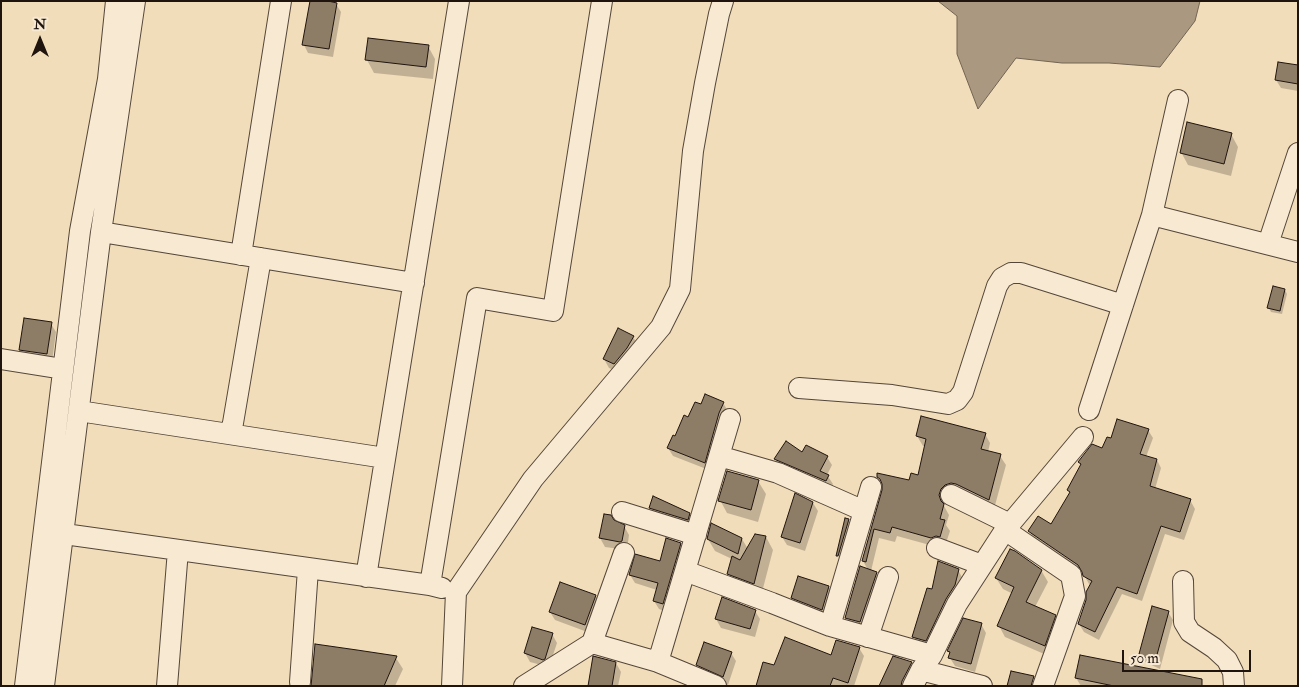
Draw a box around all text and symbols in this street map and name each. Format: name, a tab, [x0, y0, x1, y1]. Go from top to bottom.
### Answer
north arrow	[15, 15, 65, 65]
text: N	[34, 16, 46, 33]
scale bar	[1124, 640, 1253, 672]
text: 50 m	[1130, 649, 1159, 668]

